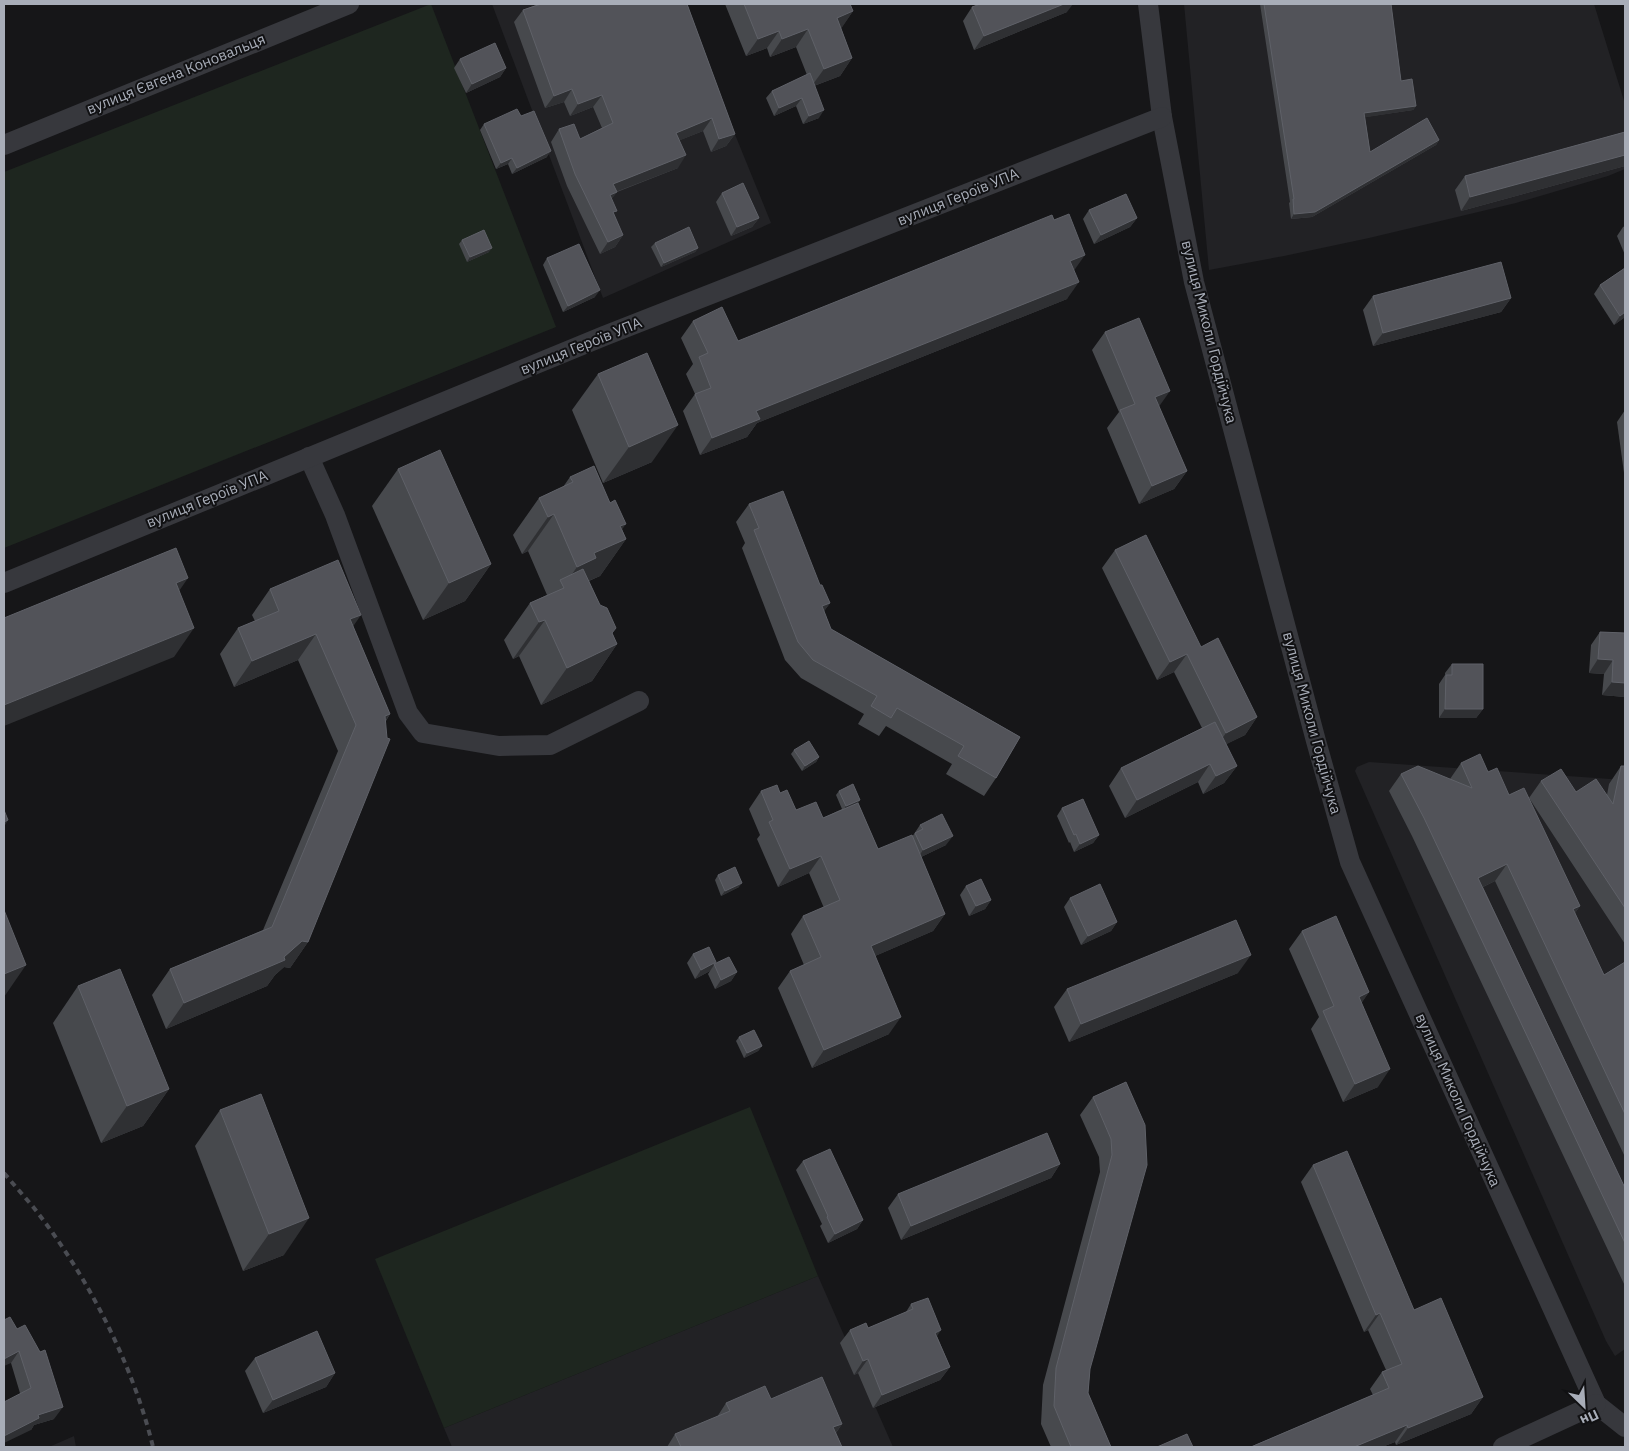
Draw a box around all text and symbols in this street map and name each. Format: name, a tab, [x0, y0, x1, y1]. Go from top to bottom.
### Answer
street label: вулиця Євгена Коновальця	[84, 29, 268, 118]
street label: вулиця Героїв УПА	[894, 163, 1022, 230]
street label: вулиця Миколи Гордійчука	[1178, 238, 1241, 425]
street label: вулиця Героїв УПА	[517, 312, 645, 379]
street label: вулиця Героїв УПА	[143, 465, 271, 532]
street label: вулиця Миколи Гордійчука	[1279, 630, 1346, 816]
street label: вулиця Миколи Гордійчука	[1412, 1010, 1505, 1189]
north arrow	[1559, 1381, 1609, 1431]
text: Пн	[1577, 1406, 1602, 1430]

